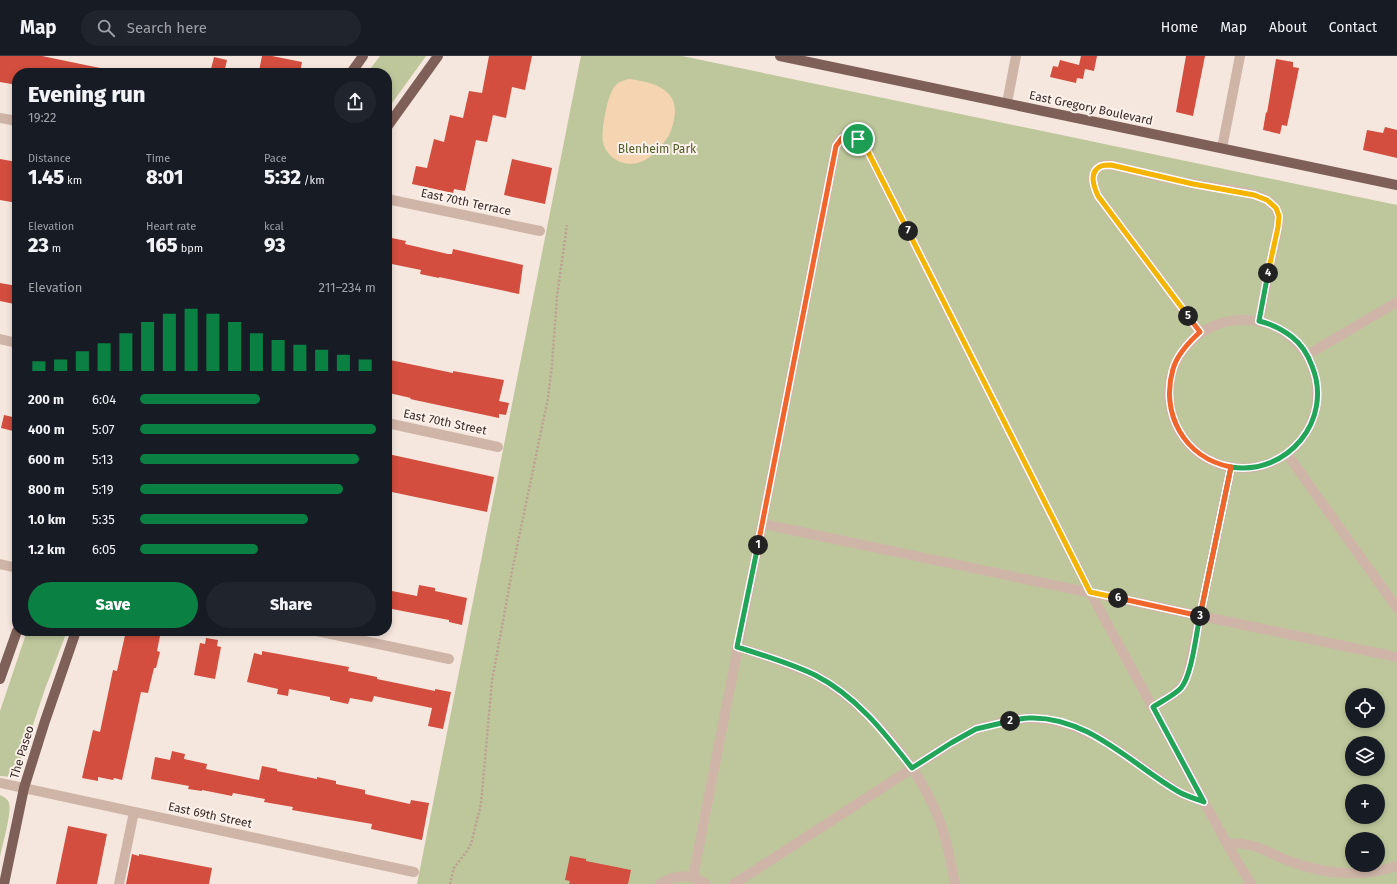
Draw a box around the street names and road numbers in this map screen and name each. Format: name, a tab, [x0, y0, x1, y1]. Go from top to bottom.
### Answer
street label: East Gregory Boulevard	[1028, 88, 1154, 128]
street label: East 70th Terrace	[420, 186, 512, 218]
street label: East 70th Street	[402, 406, 489, 438]
street label: The Paseo	[7, 724, 37, 780]
street label: East 69th Street	[167, 799, 254, 831]

